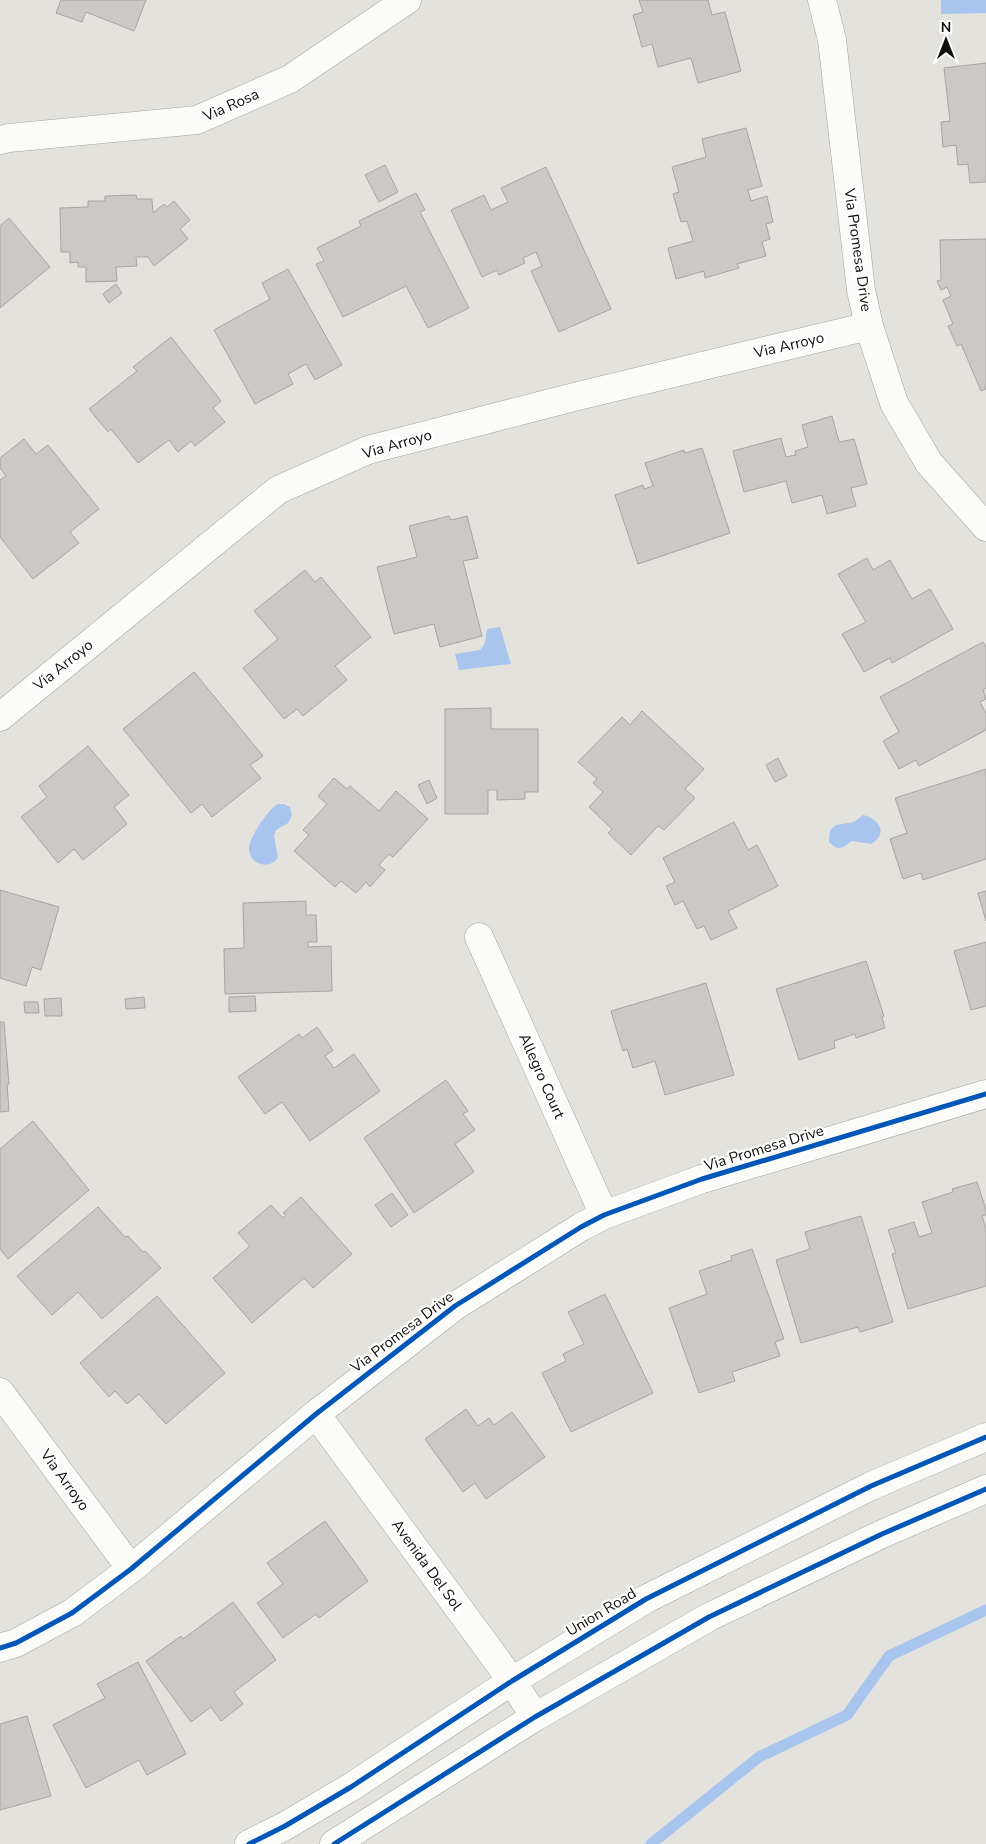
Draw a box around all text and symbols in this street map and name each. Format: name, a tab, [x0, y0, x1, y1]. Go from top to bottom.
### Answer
north arrow	[921, 15, 971, 65]
text: N	[941, 18, 951, 37]
street label: Via Rosa	[199, 84, 262, 127]
street label: Via Promesa Drive	[839, 186, 877, 313]
street label: Via Arroyo	[751, 327, 826, 363]
street label: Via Arroyo	[359, 425, 434, 464]
street label: Via Arroyo	[28, 635, 97, 696]
street label: Allegro Court	[514, 1030, 570, 1122]
street label: Via Promesa Drive	[701, 1120, 826, 1176]
street label: Via Promesa Drive	[346, 1287, 458, 1378]
street label: Via Arroyo	[35, 1444, 94, 1515]
street label: Avenida Del Sol	[387, 1515, 467, 1615]
street label: Union Road	[562, 1583, 640, 1641]

